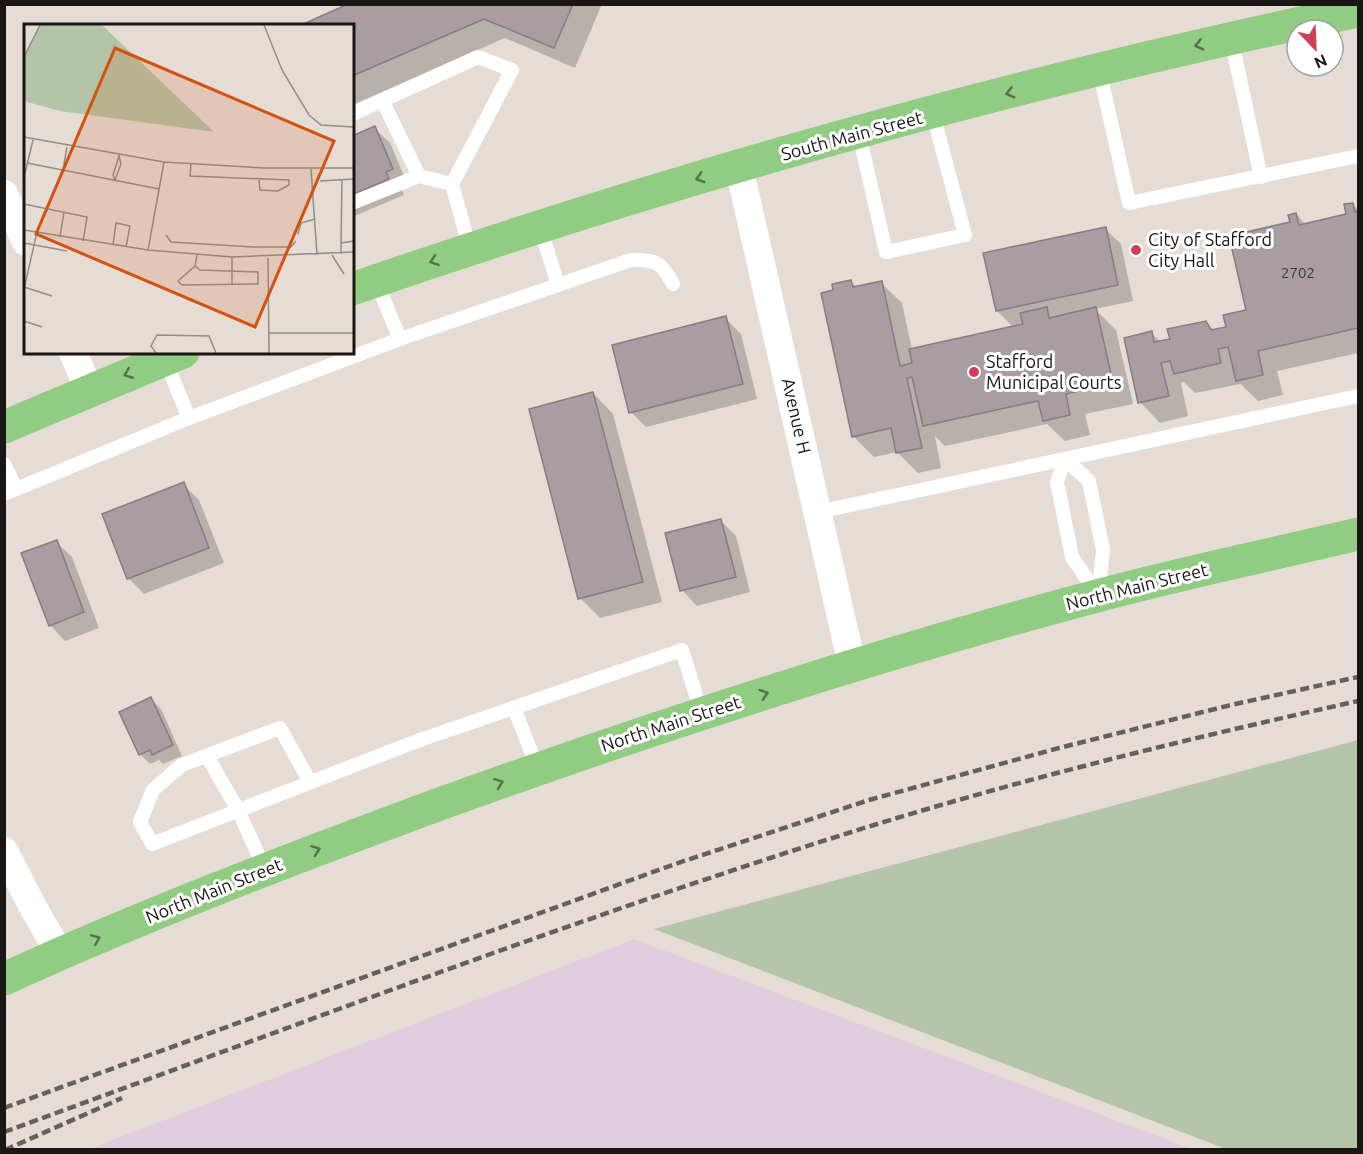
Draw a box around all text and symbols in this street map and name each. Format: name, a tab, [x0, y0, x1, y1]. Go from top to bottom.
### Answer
north arrow	[1285, 18, 1345, 78]
inset map	[24, 24, 354, 354]
one-way arrow	[1194, 38, 1204, 51]
text: N	[1312, 51, 1330, 72]
one-way arrow	[1005, 86, 1015, 99]
street label: South Main Street	[779, 107, 925, 164]
one-way arrow	[695, 171, 706, 183]
place label: City of Stafford City Hall	[1148, 229, 1272, 270]
marker: City of Stafford City Hall	[1129, 243, 1143, 257]
one-way arrow	[429, 254, 440, 267]
house number: 2702	[1281, 264, 1315, 281]
place label: Stafford Municipal Courts	[986, 351, 1122, 392]
marker: Stafford Municipal Courts	[967, 365, 981, 379]
one-way arrow	[124, 367, 135, 379]
street label: Avenue H	[779, 376, 815, 456]
street label: North Main Street	[1064, 559, 1210, 613]
one-way arrow	[758, 689, 769, 701]
street label: North Main Street	[598, 691, 743, 755]
one-way arrow	[493, 777, 504, 790]
one-way arrow	[310, 844, 321, 857]
street label: North Main Street	[142, 854, 285, 927]
one-way arrow	[90, 934, 101, 946]

